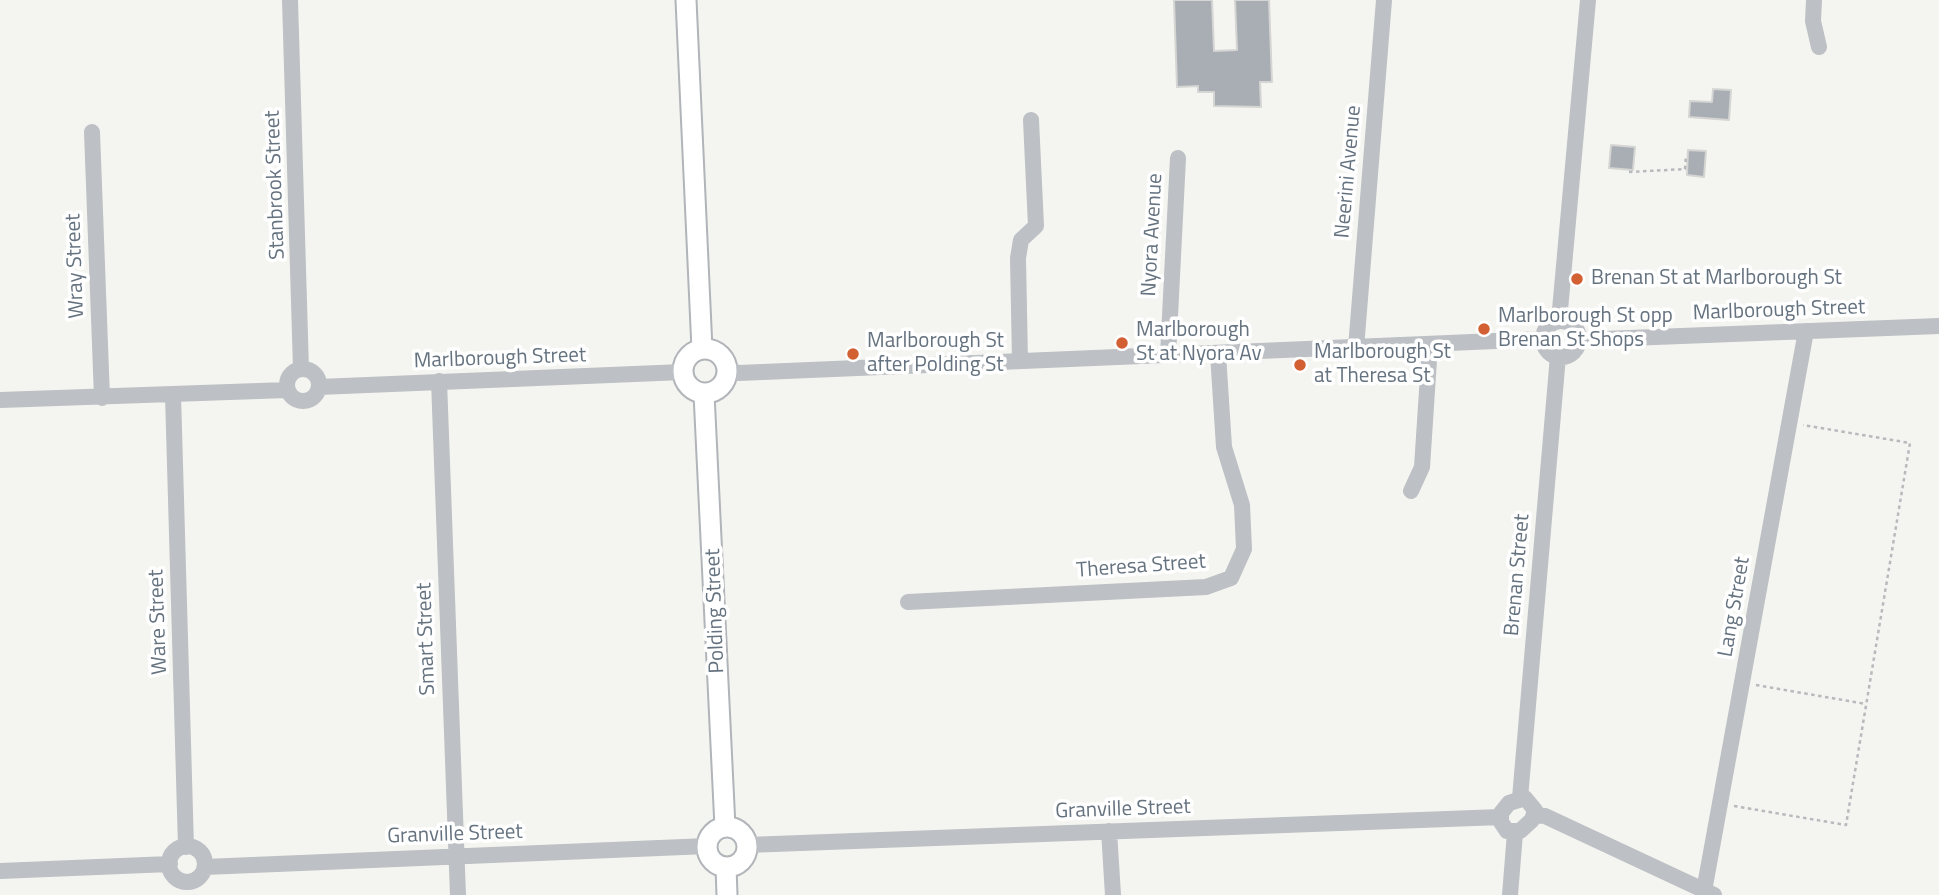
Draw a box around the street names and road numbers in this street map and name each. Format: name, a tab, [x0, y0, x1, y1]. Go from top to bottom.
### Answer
street label: Neerini Avenue	[1331, 104, 1367, 240]
street label: Stanbrook Street	[261, 110, 291, 260]
street label: Nyora Avenue	[1137, 173, 1169, 297]
street label: Wray Street	[62, 213, 90, 319]
street label: Marlborough Street	[1692, 295, 1866, 327]
street label: Marlborough Street	[413, 343, 587, 375]
street label: Brenan Street	[1500, 513, 1536, 637]
street label: Polding Street	[701, 548, 731, 674]
street label: Theresa Street	[1075, 550, 1207, 584]
street label: Lang Street	[1714, 555, 1756, 659]
street label: Ware Street	[145, 569, 173, 675]
street label: Smart Street	[412, 582, 442, 696]
street label: Granville Street	[1055, 795, 1191, 825]
street label: Granville Street	[387, 820, 523, 850]

